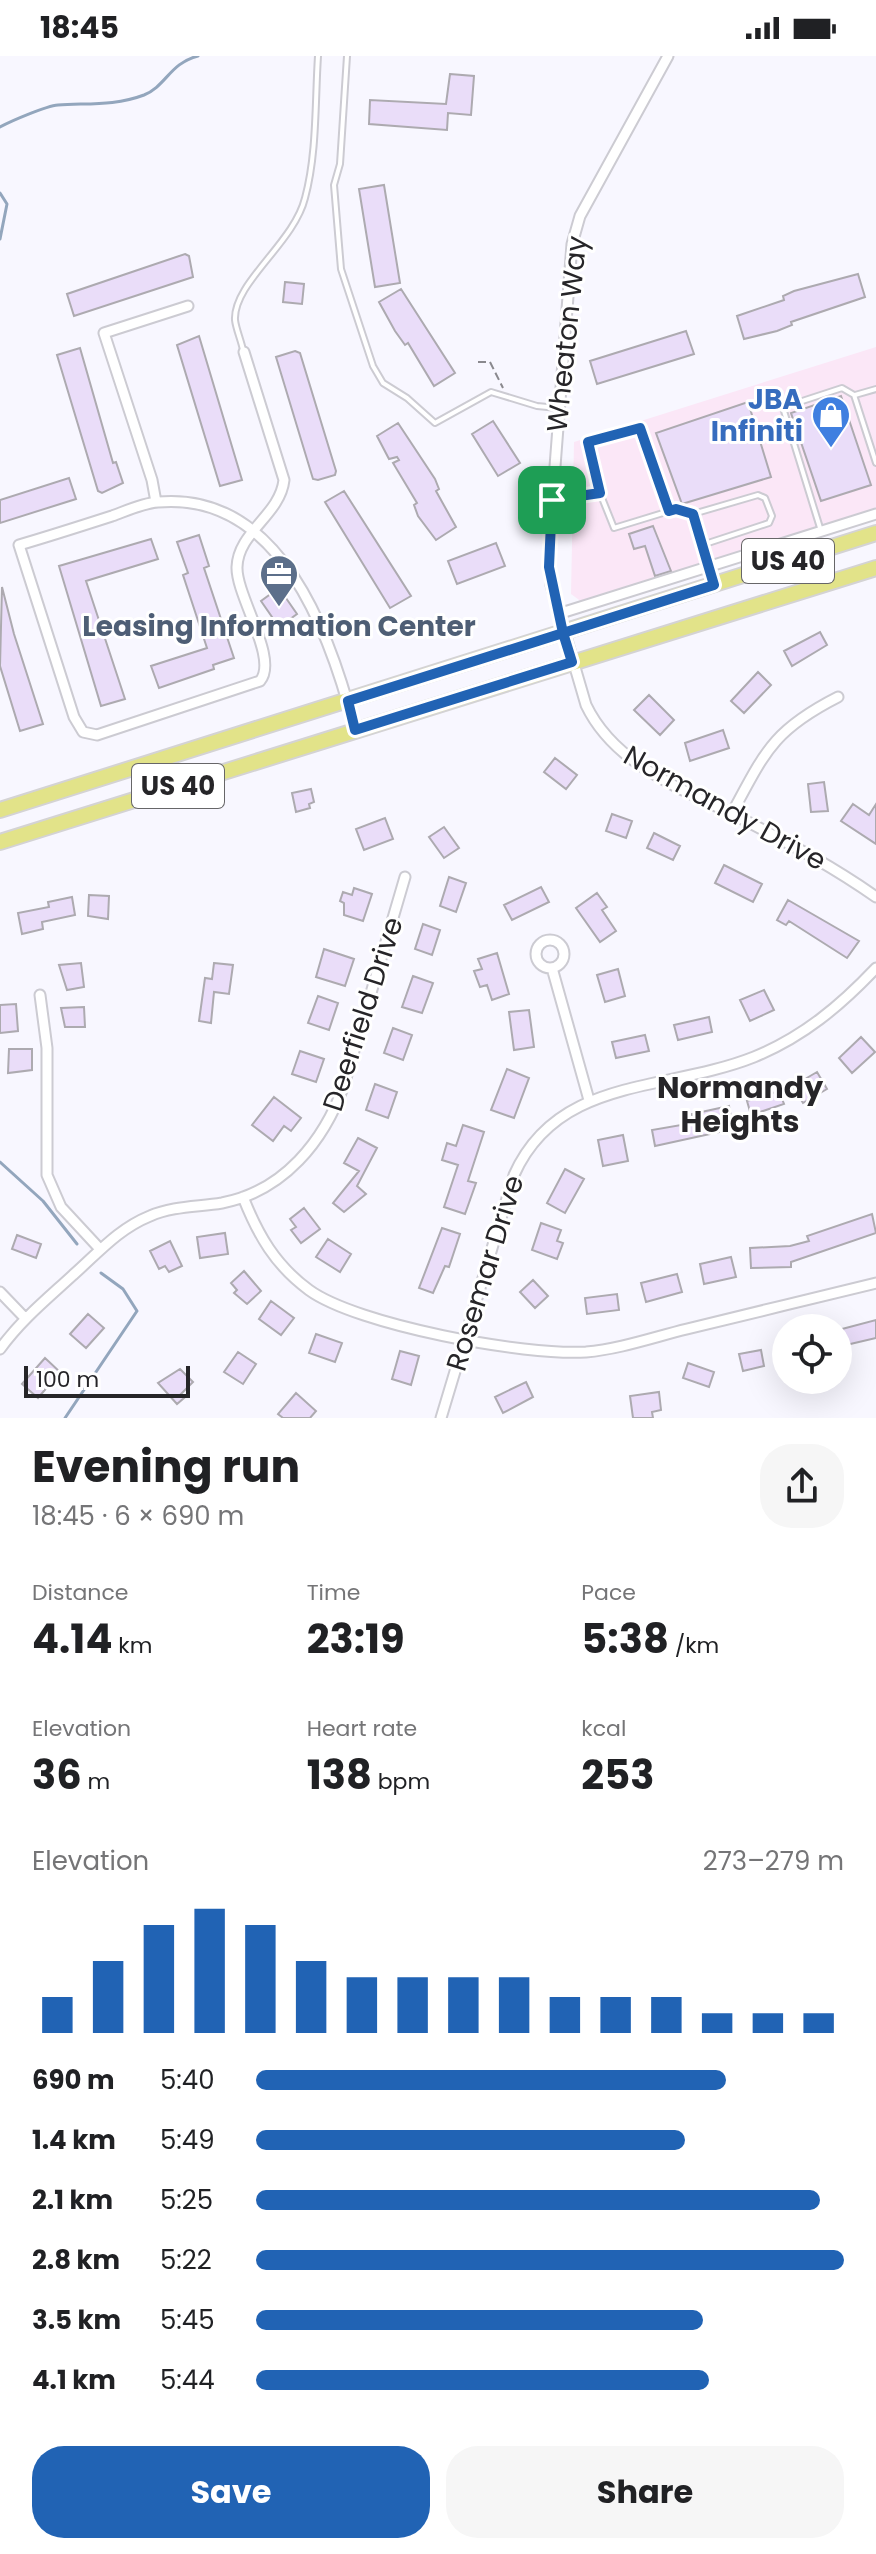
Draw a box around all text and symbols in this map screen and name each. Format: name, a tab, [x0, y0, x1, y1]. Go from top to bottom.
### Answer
text: 18:45	[40, 6, 119, 49]
street label: Wheaton Way	[537, 234, 597, 434]
place label: JBA Infiniti	[711, 380, 803, 451]
shop icon: JBA Infiniti	[810, 394, 852, 449]
pin	[518, 466, 586, 534]
icon: arrive	[530, 478, 574, 522]
road number: US 40	[742, 539, 834, 583]
office icon: Leasing Information Center	[258, 553, 300, 608]
place label: Leasing Information Center	[82, 607, 476, 646]
street label: Normandy Drive	[617, 736, 833, 880]
road number: US 40	[132, 764, 224, 808]
street label: Deerfield Drive	[313, 912, 413, 1116]
district label: Normandy Heights	[657, 1066, 823, 1143]
street label: Rosemar Drive	[437, 1170, 533, 1376]
map controls	[772, 1314, 852, 1394]
button: locate	[772, 1314, 852, 1394]
scale bar	[24, 1362, 190, 1398]
text: 100 m	[36, 1364, 99, 1395]
text: Evening run	[32, 1436, 300, 1497]
button: share	[760, 1444, 844, 1528]
text: 18:45 · 6 × 690 m	[32, 1498, 244, 1534]
text: Distance	[32, 1577, 128, 1608]
text: Time	[307, 1577, 360, 1608]
text: Pace	[581, 1577, 636, 1608]
text: 4.14	[32, 1611, 112, 1667]
text: 23:19	[307, 1611, 405, 1667]
text: 5:38	[581, 1611, 669, 1667]
text: km	[112, 1630, 152, 1661]
text: /km	[669, 1630, 719, 1661]
text: Elevation	[32, 1713, 131, 1744]
text: Heart rate	[307, 1713, 417, 1744]
text: kcal	[581, 1713, 626, 1744]
text: 36	[32, 1747, 82, 1803]
text: 138	[307, 1747, 372, 1803]
text: 253	[581, 1747, 654, 1803]
text: m	[82, 1766, 110, 1797]
text: bpm	[372, 1766, 430, 1797]
text: Elevation	[32, 1843, 149, 1879]
text: 273–279 m	[703, 1843, 844, 1879]
text: 690 m	[32, 2062, 115, 2098]
text: 5:40	[160, 2062, 215, 2098]
text: 1.4 km	[32, 2122, 116, 2158]
text: 5:49	[160, 2122, 215, 2158]
text: 2.1 km	[32, 2182, 113, 2218]
text: 5:25	[160, 2182, 213, 2218]
text: 2.8 km	[32, 2242, 120, 2278]
text: 5:22	[160, 2242, 212, 2278]
text: 3.5 km	[32, 2302, 121, 2338]
text: 5:45	[160, 2302, 215, 2338]
text: 4.1 km	[32, 2362, 116, 2398]
text: 5:44	[160, 2362, 215, 2398]
button: Save	[32, 2446, 430, 2538]
button: Share	[446, 2446, 844, 2538]

